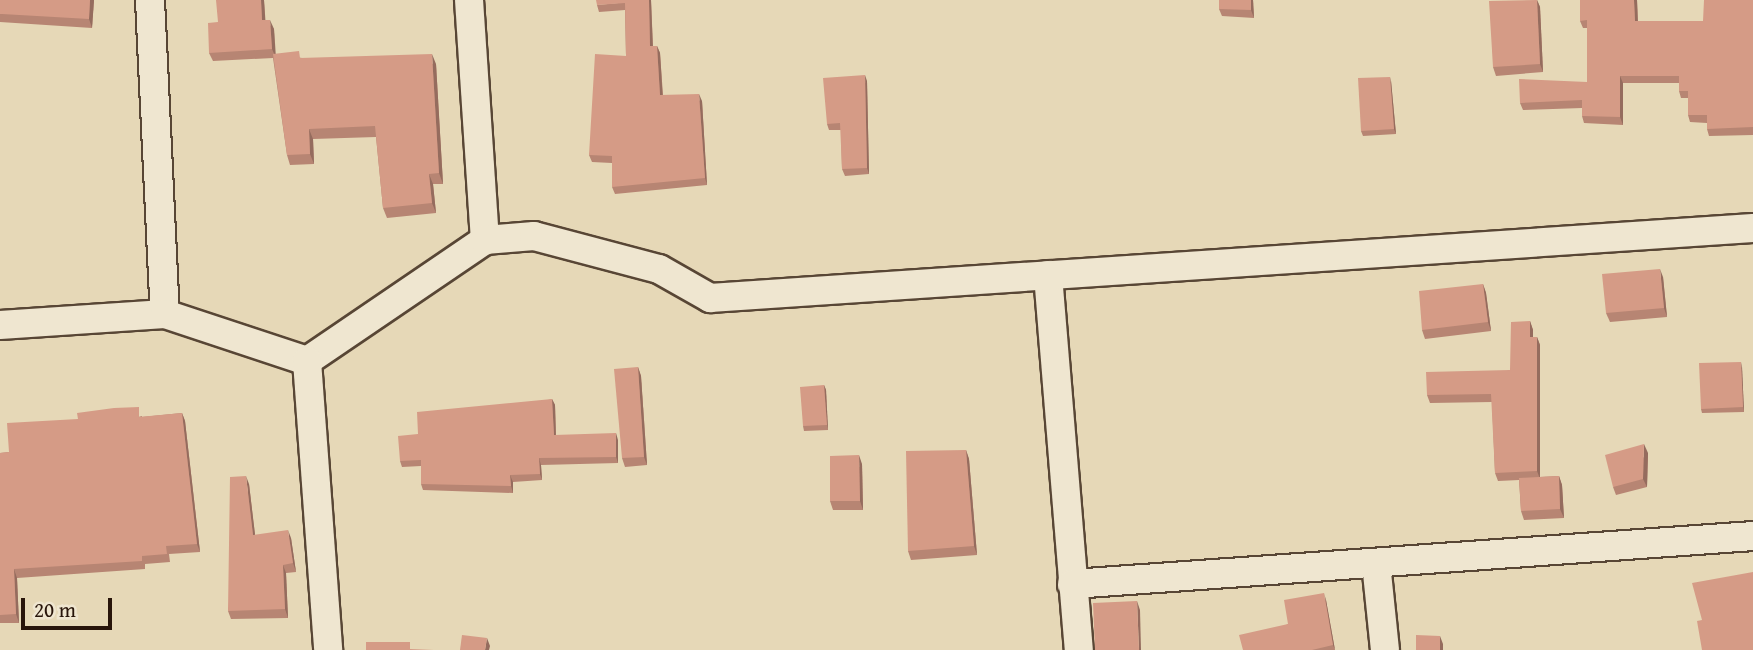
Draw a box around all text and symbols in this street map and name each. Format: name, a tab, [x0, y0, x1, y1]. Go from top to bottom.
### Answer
scale bar	[24, 584, 116, 628]
text: 20 m	[34, 594, 76, 625]

